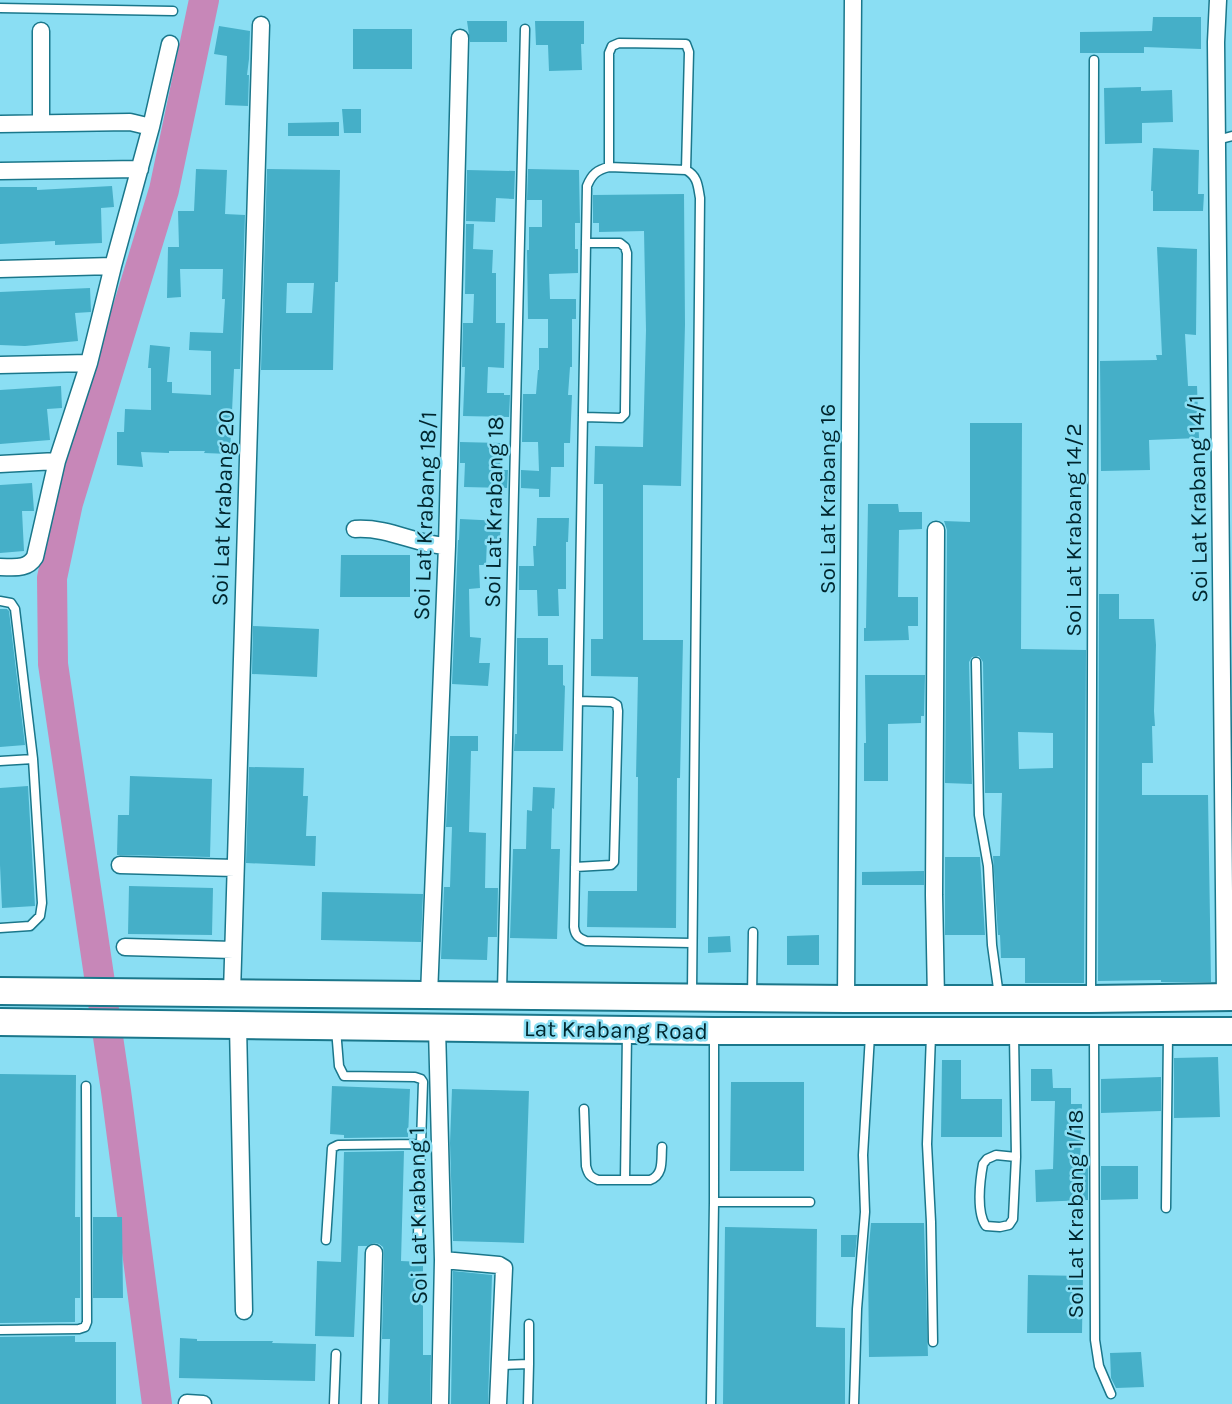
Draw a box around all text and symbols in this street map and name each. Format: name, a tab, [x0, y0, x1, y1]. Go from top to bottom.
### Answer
street label: Soi Lat Krabang 14/1	[1183, 395, 1213, 603]
street label: Soi Lat Krabang 16	[814, 404, 841, 594]
street label: Soi Lat Krabang 20	[206, 409, 240, 607]
street label: Soi Lat Krabang 18/1	[408, 411, 442, 621]
street label: Soi Lat Krabang 18	[479, 416, 509, 608]
street label: Soi Lat Krabang 14/2	[1060, 423, 1087, 637]
street label: Lat Krabang Road	[524, 1015, 708, 1045]
street label: Soi Lat Krabang 1/18	[1062, 1109, 1089, 1319]
street label: Soi Lat Krabang 1	[403, 1127, 433, 1305]

